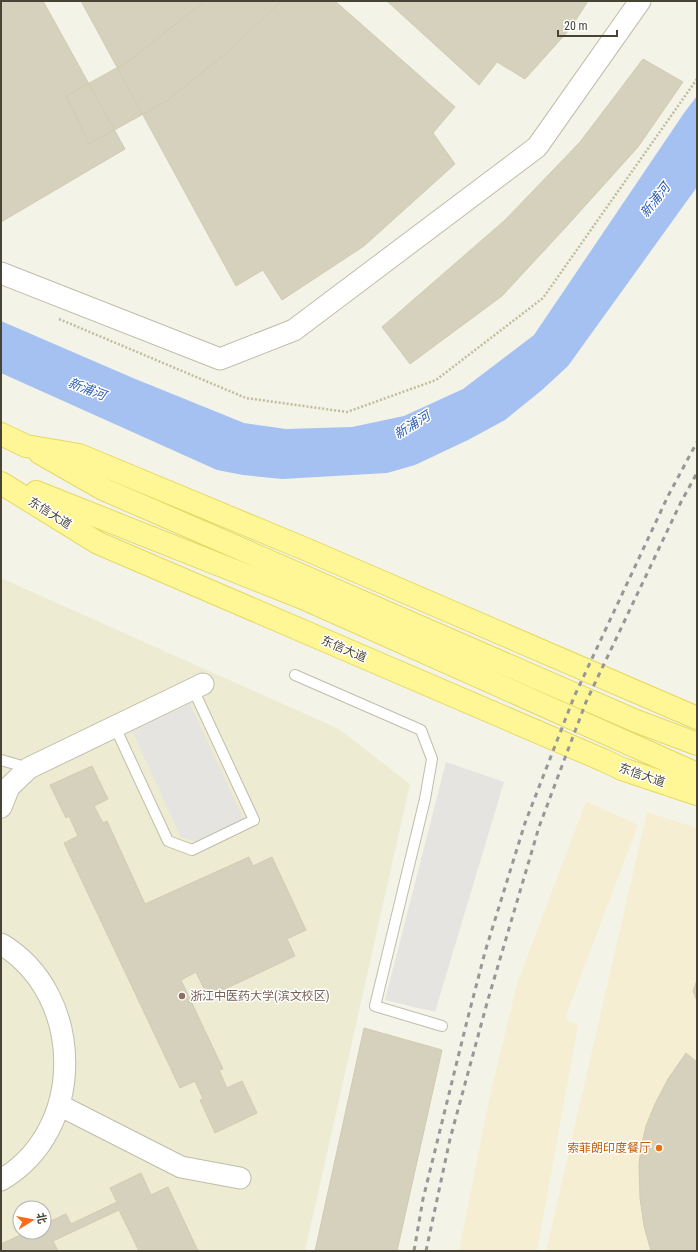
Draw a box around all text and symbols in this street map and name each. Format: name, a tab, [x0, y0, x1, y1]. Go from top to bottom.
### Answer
scale bar	[558, 12, 617, 38]
text: 20 m	[564, 19, 588, 33]
water label: 新浦河	[637, 178, 675, 220]
water label: 新浦河	[66, 375, 111, 404]
water label: 新浦河	[391, 407, 435, 442]
street label: 东信大道	[26, 494, 74, 532]
street label: 东信大道	[319, 633, 369, 665]
street label: 东信大道	[617, 761, 667, 789]
place label: 浙江中医药大学(滨文校区)	[190, 989, 330, 1003]
marker: 浙江中医药大学(滨文校区)	[177, 991, 187, 1001]
place label: 索菲朗印度餐厅	[567, 1141, 651, 1155]
marker: 索菲朗印度餐厅	[654, 1143, 664, 1153]
north arrow	[12, 1200, 52, 1240]
text: 北	[34, 1212, 49, 1225]

